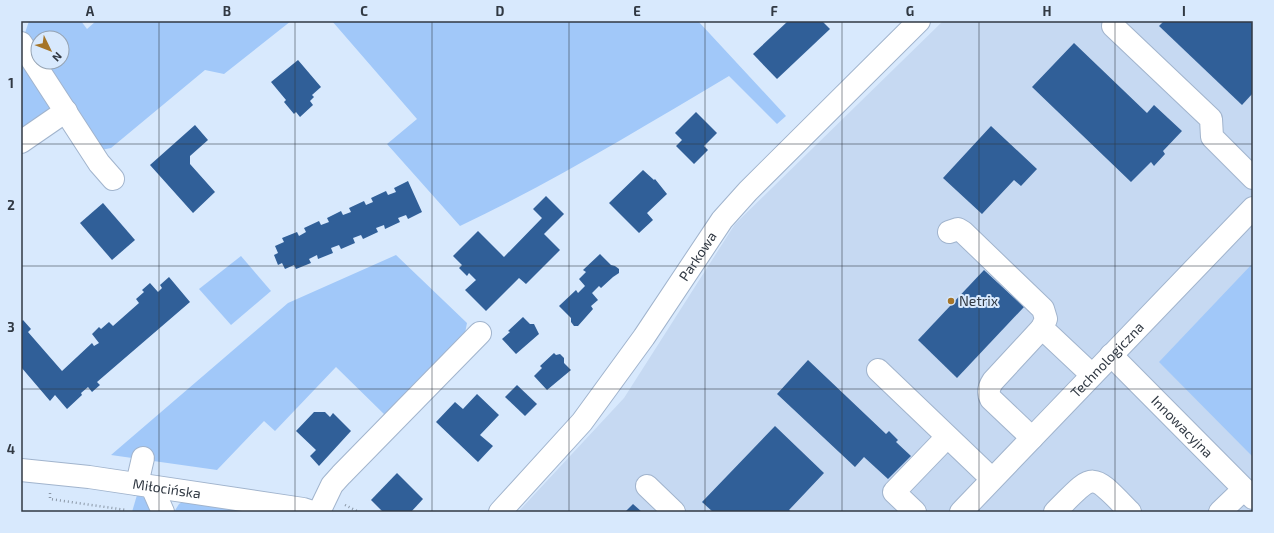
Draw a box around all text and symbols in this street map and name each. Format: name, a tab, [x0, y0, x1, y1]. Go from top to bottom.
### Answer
text: A	[86, 3, 95, 19]
text: B	[223, 3, 231, 19]
text: C	[360, 3, 368, 19]
text: D	[496, 3, 505, 19]
text: E	[633, 3, 641, 19]
text: F	[770, 3, 778, 19]
text: G	[906, 3, 914, 19]
text: H	[1043, 3, 1052, 19]
text: I	[1182, 3, 1186, 19]
north arrow	[30, 30, 70, 70]
text: N	[50, 50, 65, 65]
text: 1	[8, 75, 14, 91]
text: 2	[7, 197, 15, 213]
street label: Parkowa	[675, 228, 720, 284]
place label: Netrix	[959, 292, 999, 309]
marker: Netrix	[946, 296, 956, 306]
street label: Technologiczna	[1067, 318, 1147, 401]
text: 3	[7, 319, 15, 335]
street label: Innowacyjna	[1148, 392, 1217, 461]
text: 4	[7, 441, 15, 457]
street label: Miłocińska	[132, 475, 202, 502]

